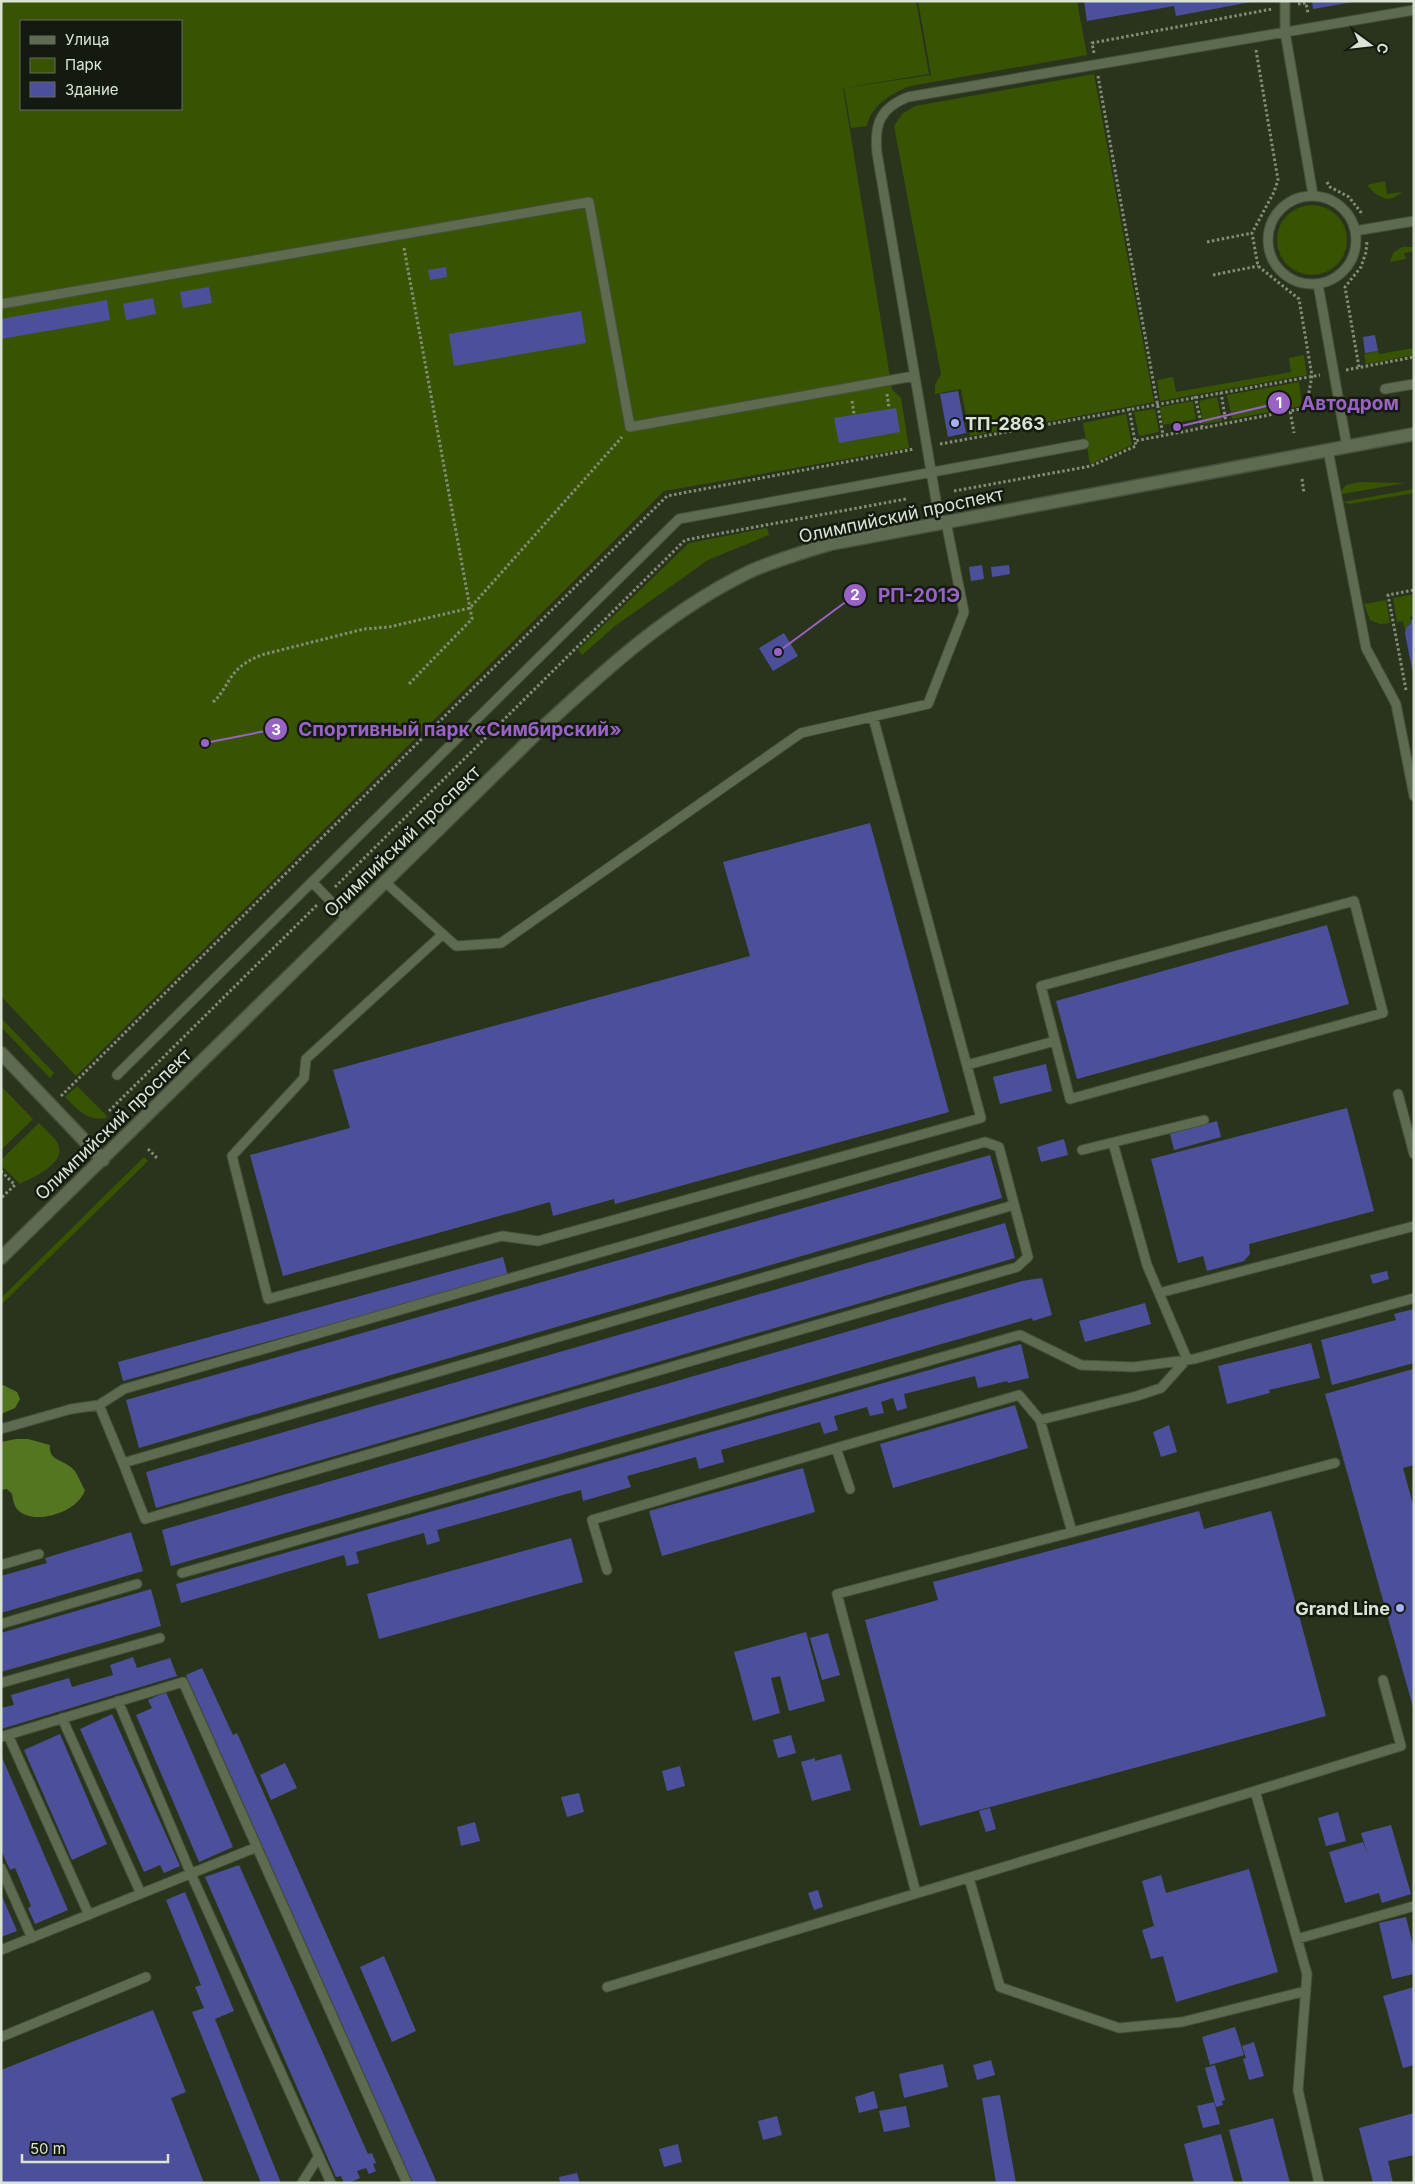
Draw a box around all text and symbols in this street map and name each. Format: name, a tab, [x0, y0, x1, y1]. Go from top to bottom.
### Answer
legend	[20, 20, 182, 110]
north arrow	[1345, 20, 1395, 70]
text: Улица	[65, 30, 109, 49]
text: С	[1373, 41, 1393, 56]
text: Парк	[65, 55, 102, 74]
text: Здание	[65, 80, 119, 99]
callout: Автодром	[1266, 386, 1409, 420]
text: Автодром	[1301, 392, 1399, 415]
text: 1	[1276, 393, 1282, 412]
place label: ТП-2863	[965, 413, 1045, 434]
marker: ТП-2863	[949, 417, 961, 429]
street label: Олимпийский проспект	[797, 483, 1006, 547]
callout: РП-201Э	[843, 578, 970, 612]
text: РП-201Э	[878, 584, 960, 607]
text: 2	[850, 585, 860, 604]
callout: Спортивный парк «Симбирский»	[263, 712, 632, 746]
text: Спортивный парк «Симбирский»	[298, 718, 622, 741]
text: 3	[271, 720, 281, 739]
street label: Олимпийский проспект	[320, 761, 485, 921]
street label: Олимпийский проспект	[31, 1044, 196, 1204]
place label: Grand Line	[1295, 1598, 1390, 1619]
marker: Grand Line	[1394, 1602, 1406, 1614]
scale bar	[22, 2132, 169, 2164]
text: 50 m	[30, 2139, 66, 2158]

